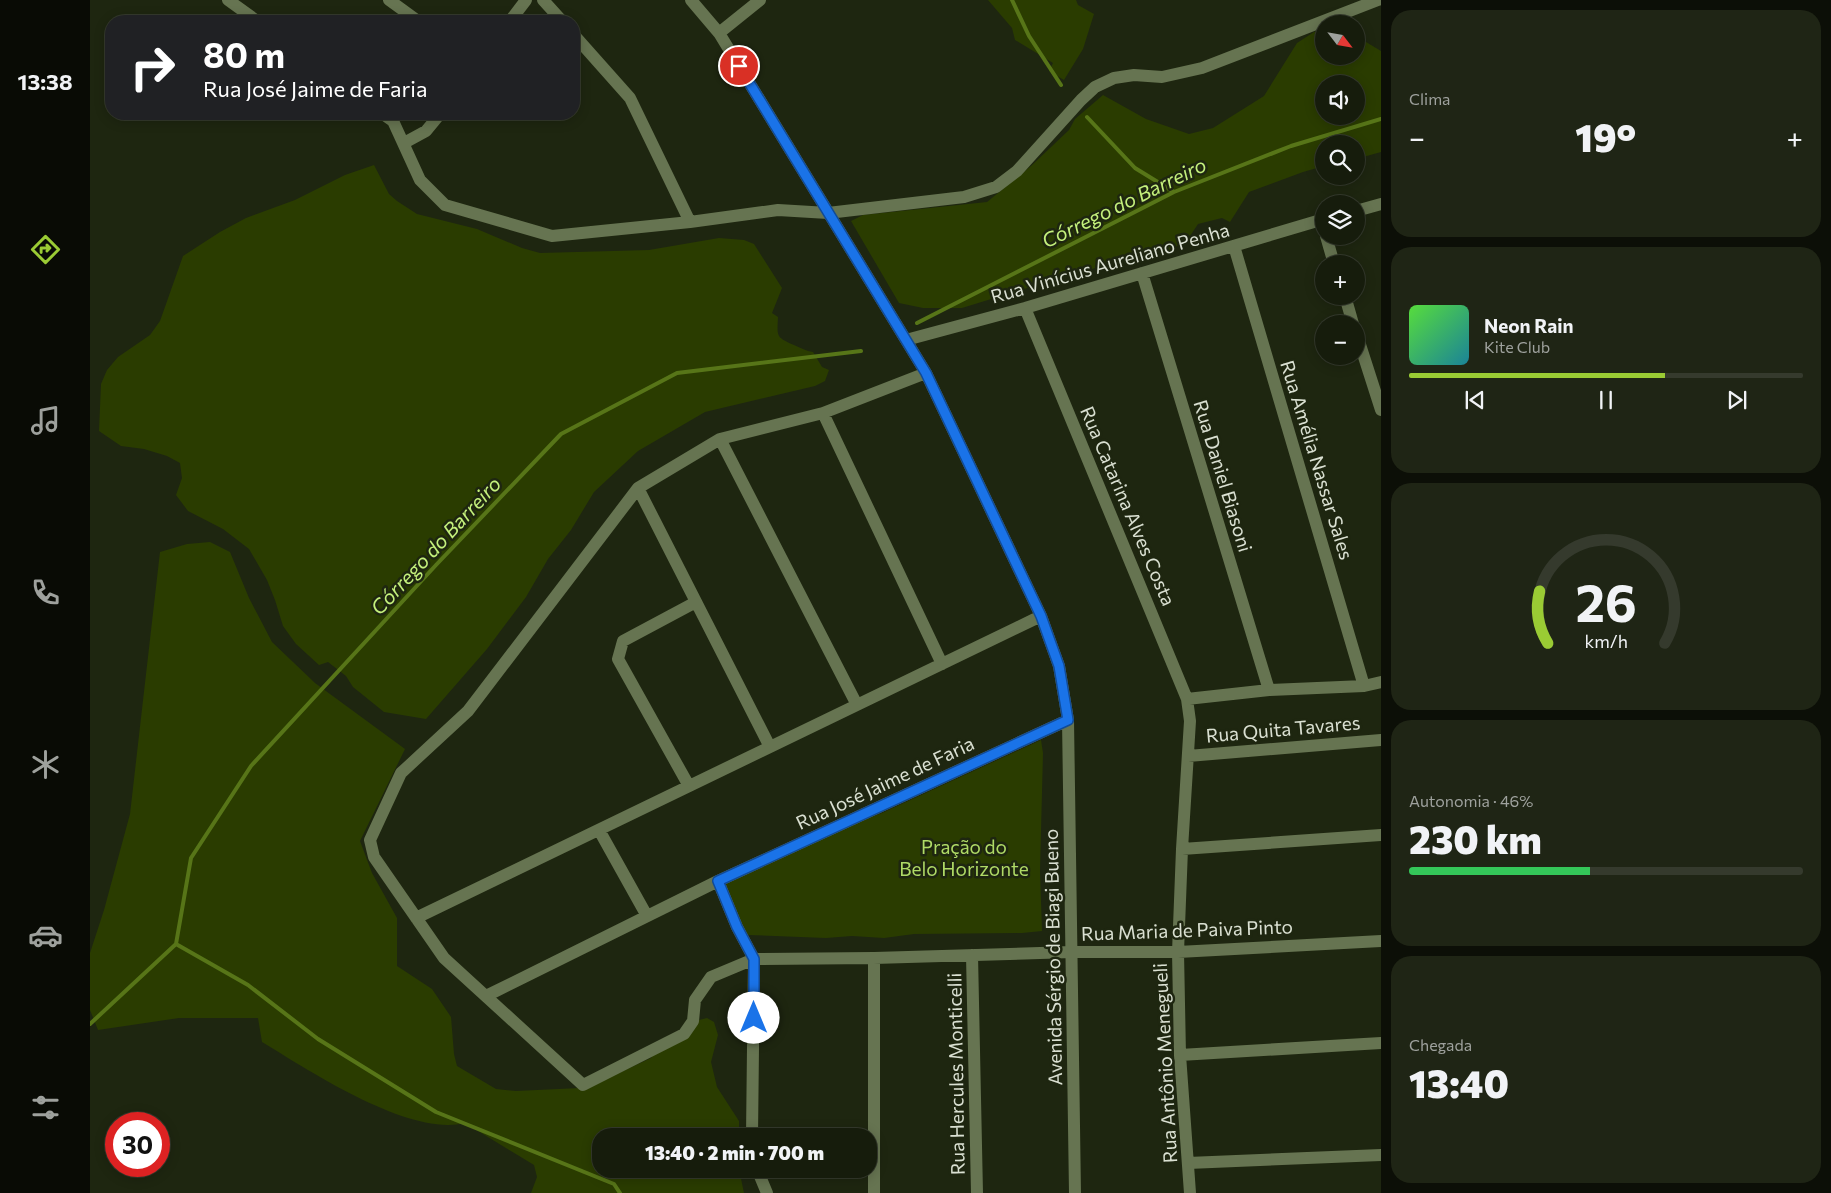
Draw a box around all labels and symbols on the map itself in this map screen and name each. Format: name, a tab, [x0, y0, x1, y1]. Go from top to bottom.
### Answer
north arrow	[1315, 15, 1365, 65]
pin	[718, 45, 760, 87]
water label: Córrego do Barreiro	[1037, 152, 1210, 252]
street label: Rua Vinícius Aureliano Penha	[988, 217, 1232, 308]
street label: Rua Amélia Nassar Sales	[1276, 357, 1359, 562]
street label: Rua Daniel Biasoni	[1189, 397, 1258, 555]
street label: Rua Catarina Alves Costa	[1076, 403, 1181, 609]
water label: Córrego do Barreiro	[365, 471, 505, 619]
street label: Rua Quita Tavares	[1205, 710, 1361, 747]
street label: Rua José Jaime de Faria	[792, 731, 978, 834]
street label: Avenida Sérgio de Biagi Bueno	[1039, 828, 1066, 1086]
park label: Pração do Belo Horizonte	[899, 835, 1029, 880]
street label: Rua Maria de Paiva Pinto	[1081, 914, 1293, 945]
street label: Rua Antônio Menegueli	[1148, 962, 1181, 1164]
street label: Rua Hercules Monticelli	[942, 973, 969, 1175]
position arrow	[727, 991, 779, 1043]
speed limit sign: 30	[105, 1112, 170, 1177]

